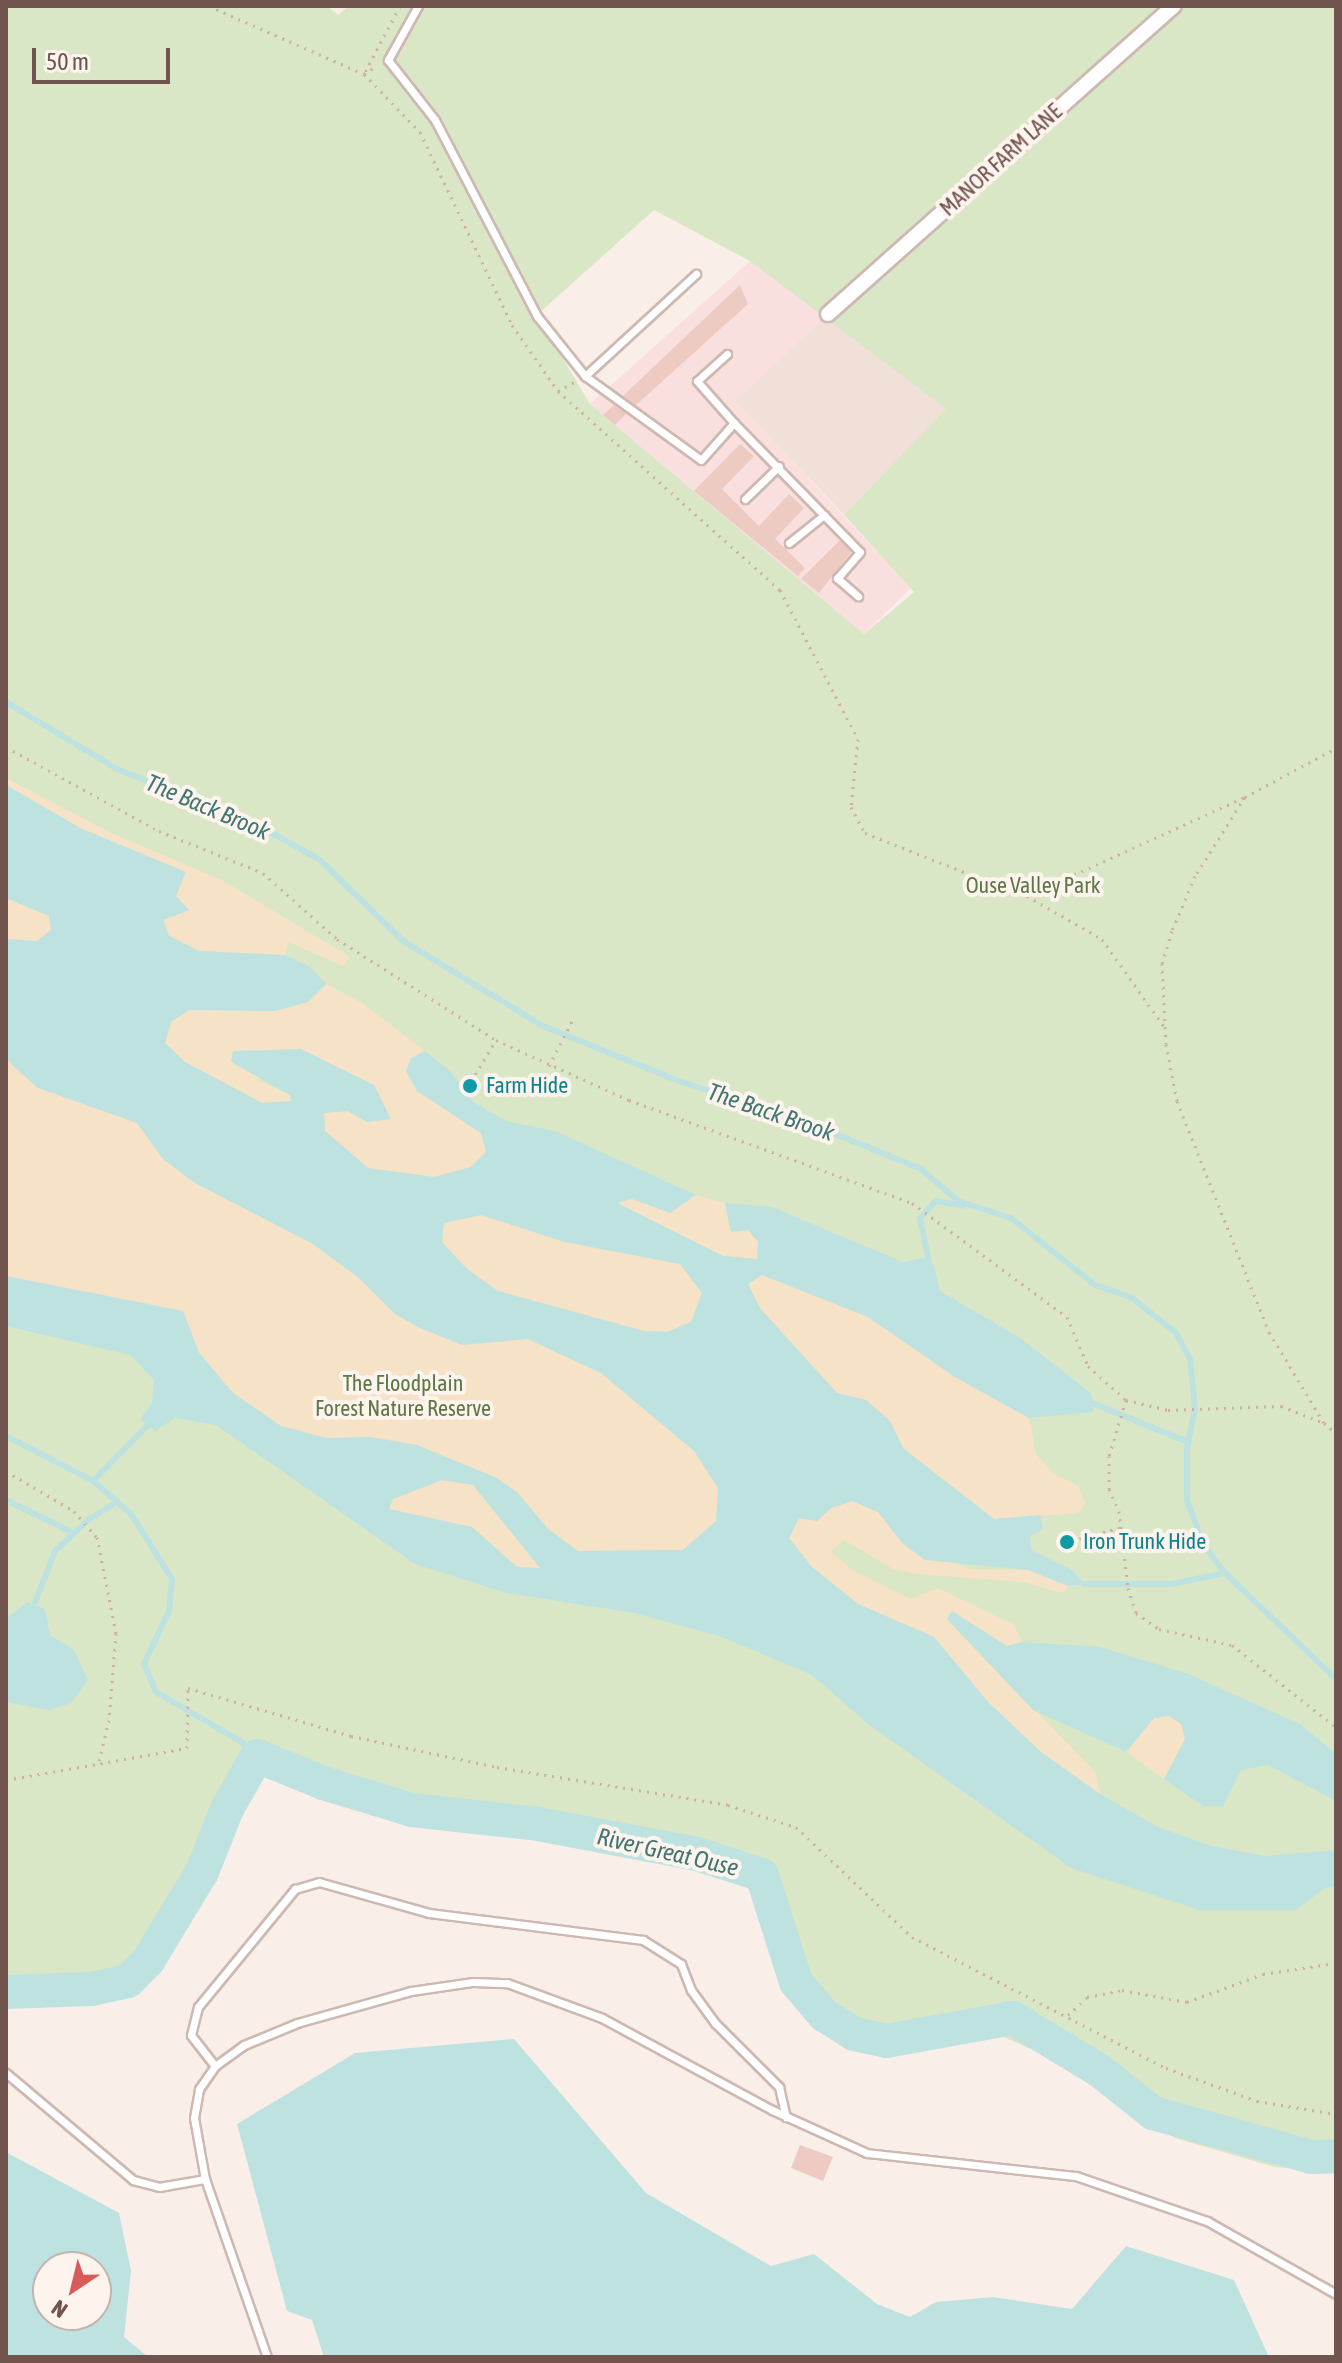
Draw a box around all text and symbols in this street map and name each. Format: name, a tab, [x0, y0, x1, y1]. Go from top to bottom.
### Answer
scale bar	[36, 32, 174, 82]
text: 50 m	[46, 48, 89, 75]
street label: MANOR FARM LANE	[935, 98, 1067, 222]
water label: The Back Brook	[142, 768, 274, 846]
park label: Ouse Valley Park	[966, 873, 1100, 899]
place label: Farm Hide	[486, 1073, 568, 1099]
marker: Farm Hide	[461, 1077, 479, 1095]
water label: The Back Brook	[704, 1077, 838, 1147]
park label: The Floodplain Forest Nature Reserve	[315, 1370, 491, 1422]
place label: Iron Trunk Hide	[1083, 1529, 1206, 1555]
marker: Iron Trunk Hide	[1058, 1533, 1076, 1551]
water label: River Great Ouse	[594, 1822, 742, 1882]
north arrow	[32, 2251, 112, 2331]
text: N	[47, 2295, 72, 2323]

